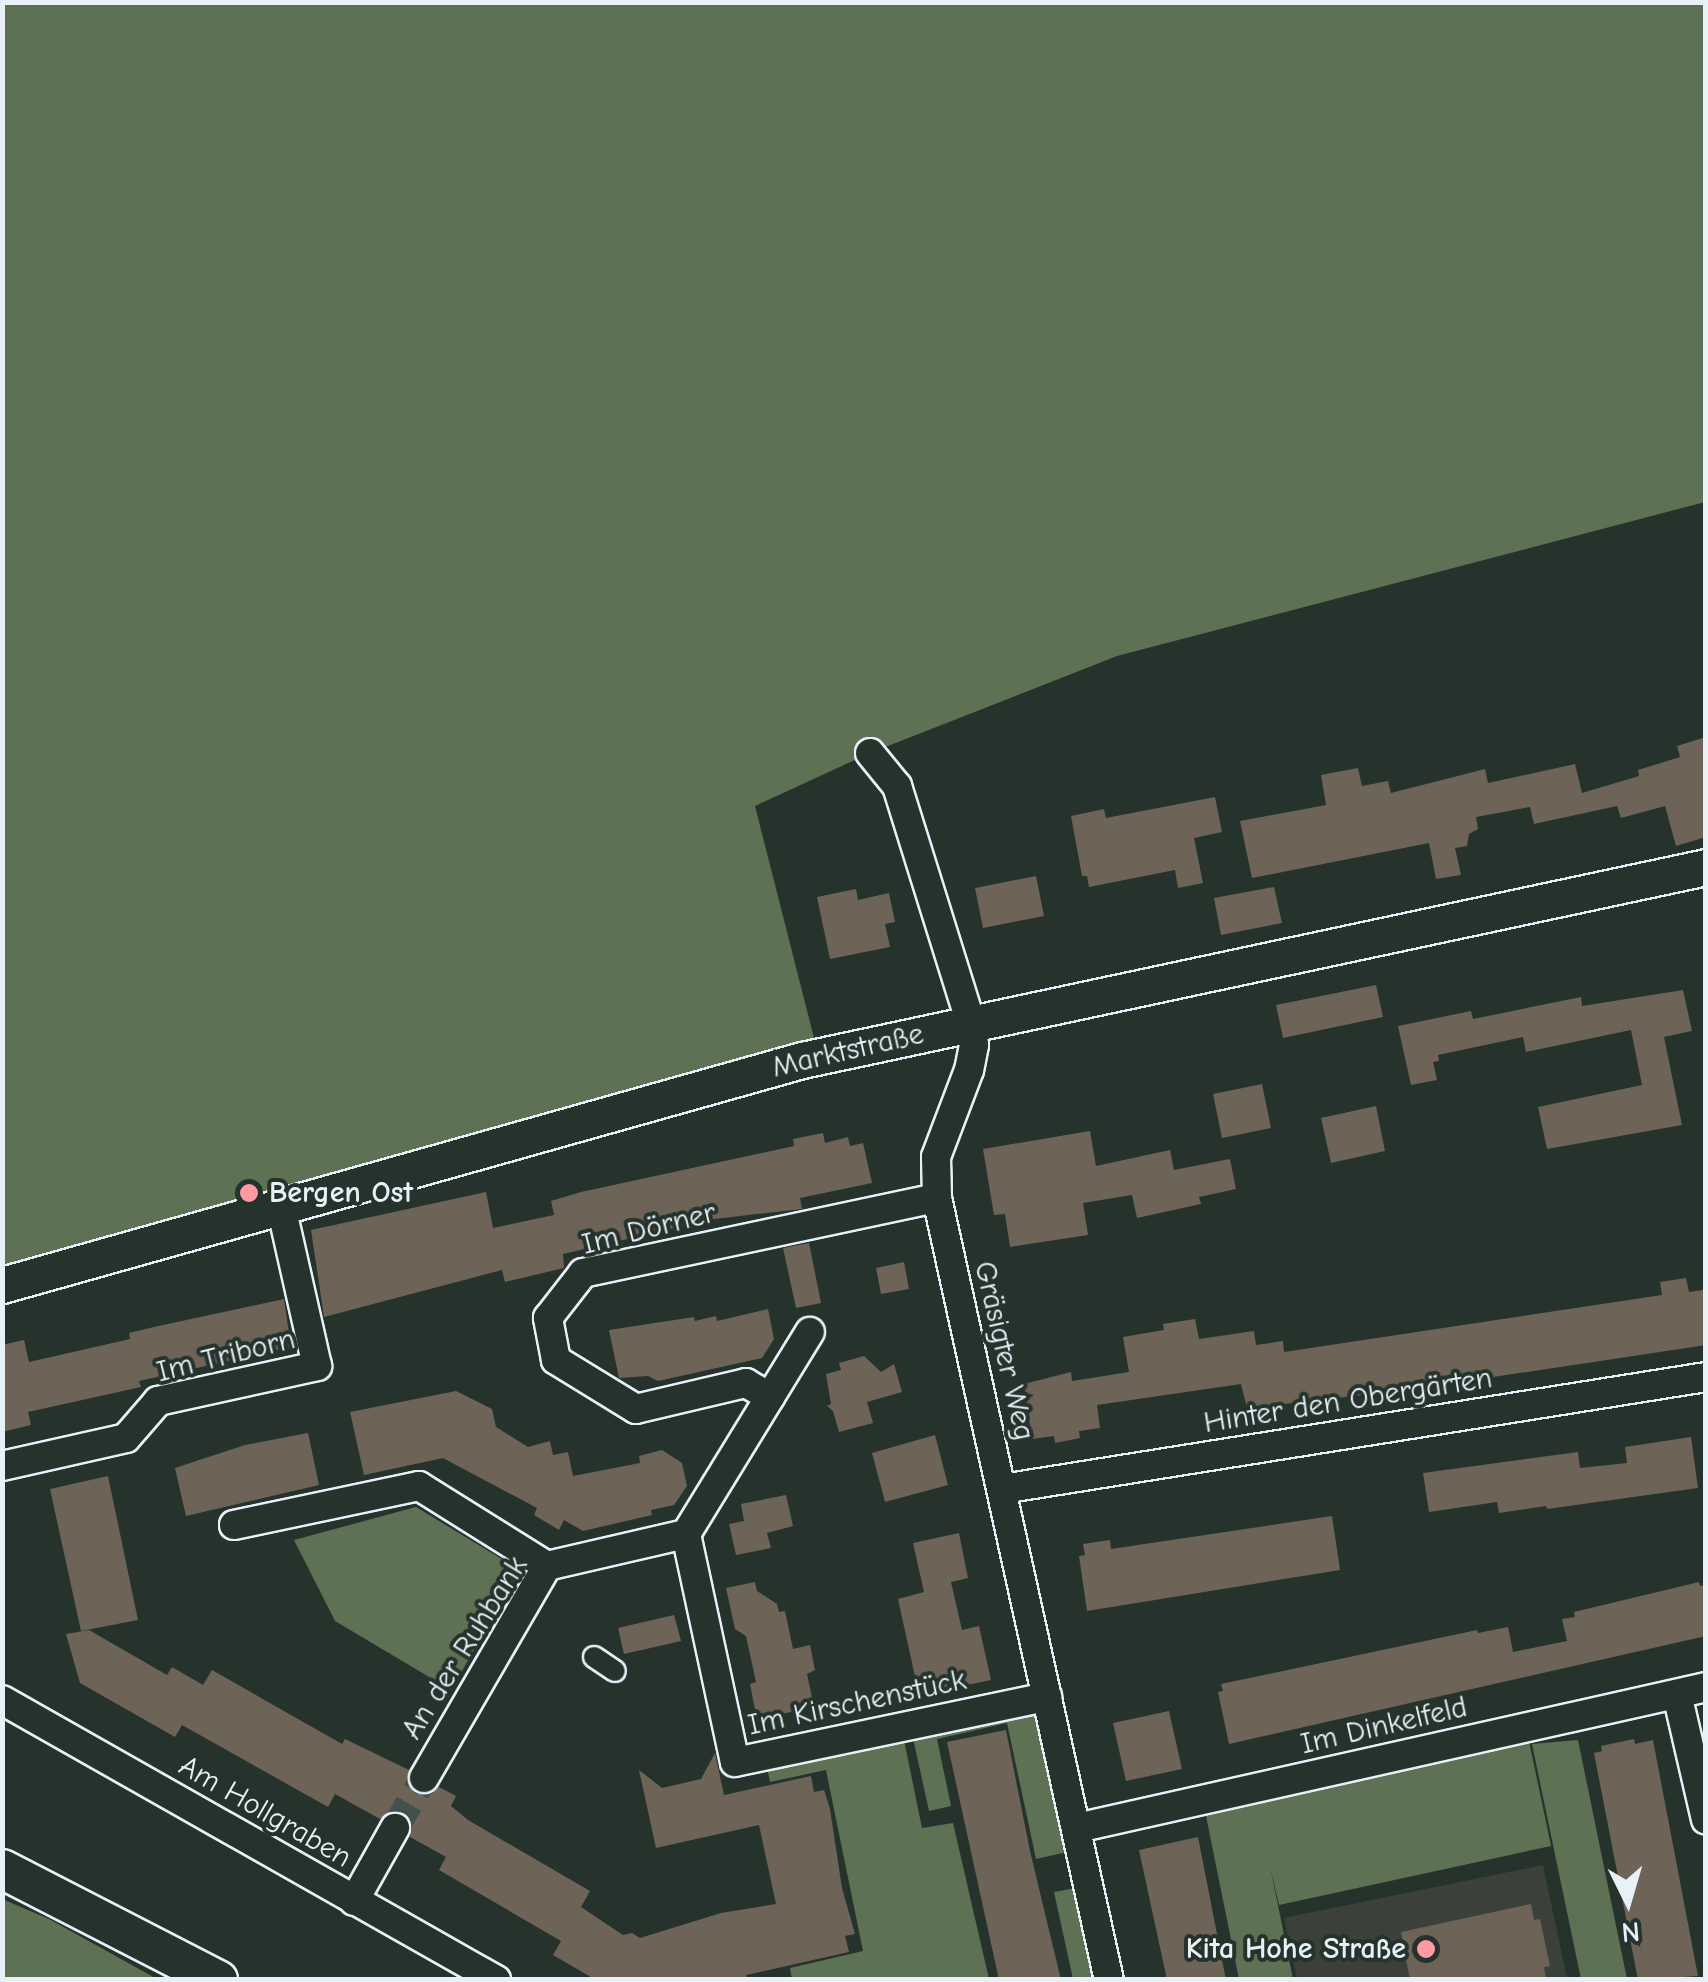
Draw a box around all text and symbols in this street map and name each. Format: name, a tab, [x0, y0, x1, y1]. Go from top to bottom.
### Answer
street label: Marktstraße	[769, 1016, 927, 1086]
place label: Bergen Ost	[269, 1175, 413, 1211]
marker: Bergen Ost	[238, 1182, 260, 1204]
street label: Im Dörner	[578, 1195, 720, 1263]
street label: Gräsigter Weg	[966, 1258, 1042, 1444]
street label: Im Triborn	[153, 1321, 299, 1391]
street label: Hinter den Obergärten	[1201, 1360, 1495, 1442]
street label: An der Ruhbank	[394, 1550, 536, 1746]
street label: Im Kirschenstück	[745, 1662, 969, 1744]
street label: Im Dinkelfeld	[1297, 1689, 1471, 1763]
street label: Am Hollgraben	[172, 1748, 358, 1876]
north arrow	[1578, 1852, 1678, 1952]
text: N	[1620, 1915, 1641, 1949]
place label: Kita Hohe Straße	[1186, 1931, 1406, 1967]
marker: Kita Hohe Straße	[1415, 1938, 1437, 1960]

